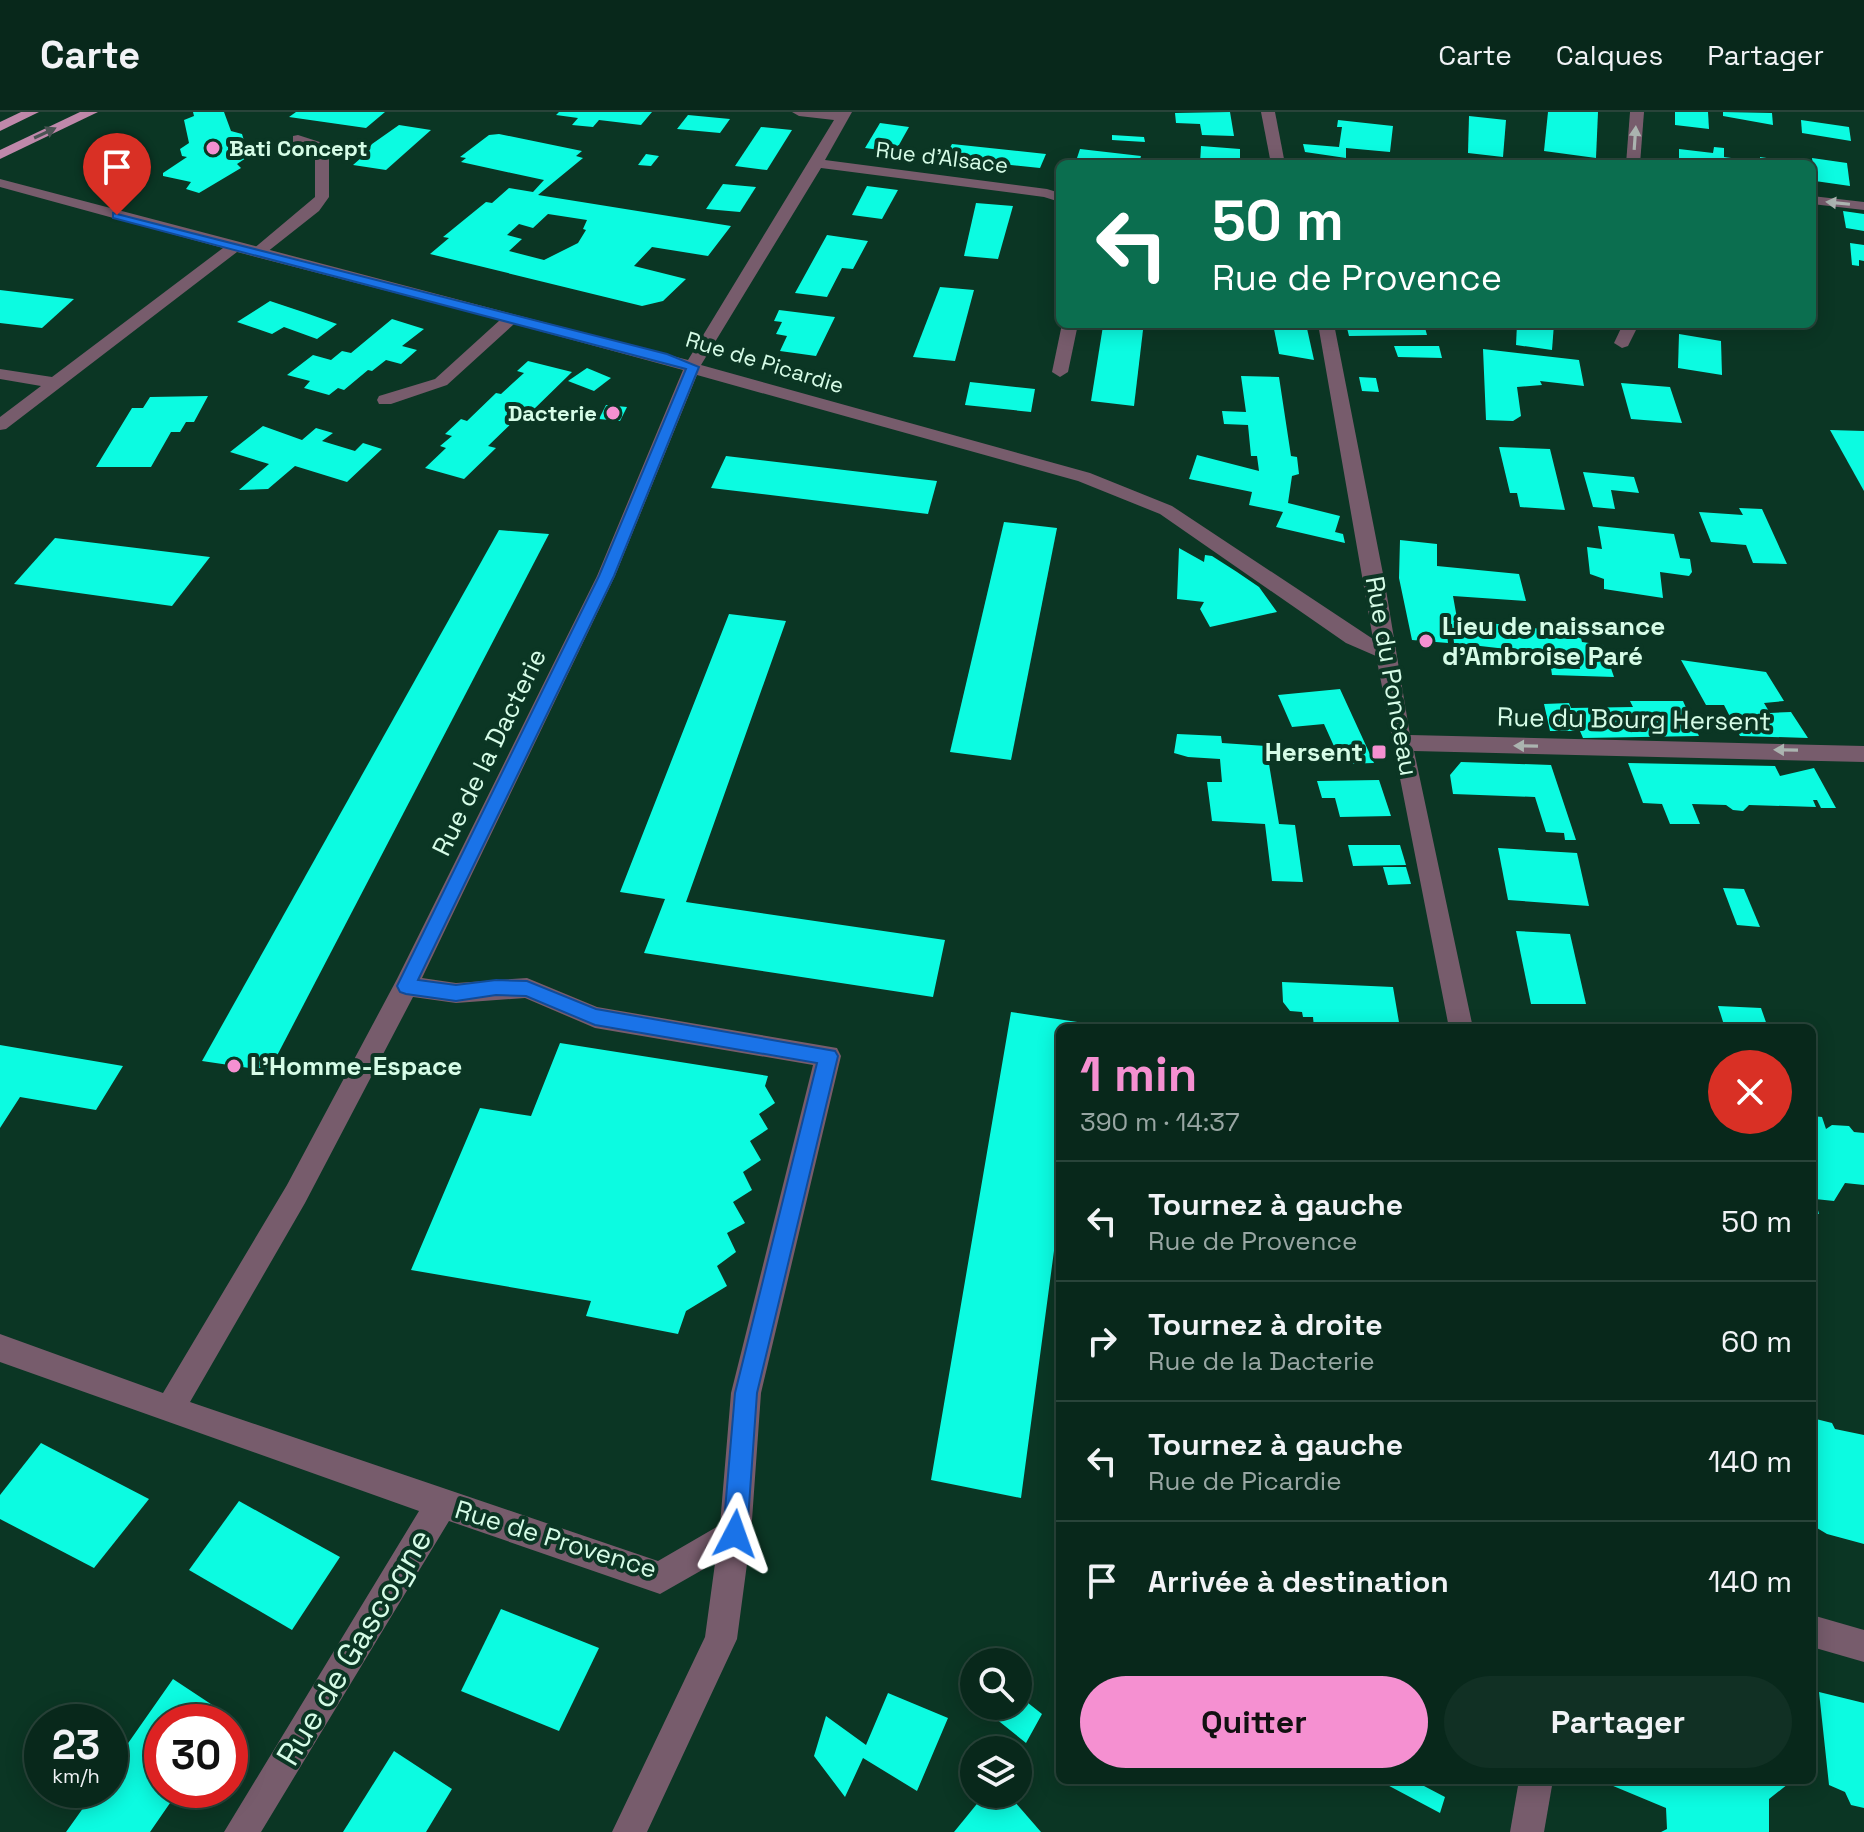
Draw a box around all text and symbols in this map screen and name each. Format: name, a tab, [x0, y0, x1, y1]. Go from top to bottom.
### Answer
text: Carte	[40, 31, 140, 79]
text: Carte	[1438, 37, 1512, 73]
text: Calques	[1556, 37, 1663, 73]
text: Partager	[1707, 37, 1824, 73]
one-way arrow	[1629, 125, 1642, 150]
one-way arrow	[34, 126, 57, 140]
pin	[83, 133, 151, 215]
place label: Bati Concept	[229, 134, 368, 162]
street label: Rue d'Alsace	[874, 135, 1010, 179]
marker: Bati Concept	[204, 139, 222, 157]
icon: arrive	[95, 145, 139, 189]
text: 50 m	[1212, 185, 1344, 256]
icon: left	[1080, 192, 1184, 296]
one-way arrow	[1825, 197, 1850, 210]
text: Rue de Provence	[1212, 255, 1502, 301]
street label: Rue de Picardie	[683, 325, 847, 399]
place label: Dacterie	[508, 399, 597, 427]
marker: Dacterie	[604, 404, 622, 422]
street label: Rue du Ponceau	[1358, 573, 1426, 779]
place label: Lieu de naissance d'Ambroise Paré	[1442, 609, 1665, 673]
marker: Lieu de naissance d'Ambroise Paré	[1417, 632, 1435, 650]
street label: Rue de la Dacterie	[424, 643, 554, 861]
street label: Rue du Bourg Hersent	[1497, 700, 1771, 738]
place label: Hersent	[1265, 735, 1363, 769]
one-way arrow	[1513, 739, 1538, 752]
marker: Hersent	[1370, 743, 1388, 761]
one-way arrow	[1773, 744, 1798, 756]
text: 1 min	[1080, 1044, 1197, 1105]
place label: L'Homme-Espace	[250, 1049, 462, 1083]
button: close	[1708, 1050, 1792, 1134]
marker: L'Homme-Espace	[225, 1057, 243, 1075]
text: 390 m · 14:37	[1080, 1105, 1240, 1139]
text: Tournez à gauche	[1148, 1185, 1403, 1224]
icon: left	[1080, 1199, 1124, 1243]
text: 50 m	[1721, 1202, 1792, 1241]
text: Rue de Provence	[1148, 1224, 1357, 1258]
text: Tournez à droite	[1148, 1305, 1382, 1344]
icon: right	[1080, 1319, 1124, 1363]
text: 60 m	[1721, 1322, 1792, 1361]
text: Rue de la Dacterie	[1148, 1344, 1375, 1378]
text: Tournez à gauche	[1148, 1425, 1403, 1464]
icon: left	[1080, 1439, 1124, 1483]
text: 140 m	[1708, 1442, 1792, 1481]
text: Rue de Picardie	[1148, 1464, 1342, 1498]
street label: Rue de Provence	[451, 1492, 661, 1586]
position arrow	[693, 1492, 777, 1576]
street label: Rue de Gascogne	[268, 1521, 440, 1773]
icon: arrive	[1080, 1559, 1124, 1603]
text: Arrivée à destination	[1148, 1562, 1449, 1601]
text: 140 m	[1708, 1562, 1792, 1601]
map controls	[960, 1648, 1032, 1808]
button: search	[960, 1648, 1032, 1720]
button: Quitter	[1080, 1676, 1428, 1768]
button: Partager	[1444, 1676, 1792, 1768]
speed limit sign: 30	[144, 1704, 248, 1808]
text: 23	[52, 1720, 100, 1771]
button: layers	[960, 1736, 1032, 1808]
text: km/h	[52, 1763, 100, 1789]

